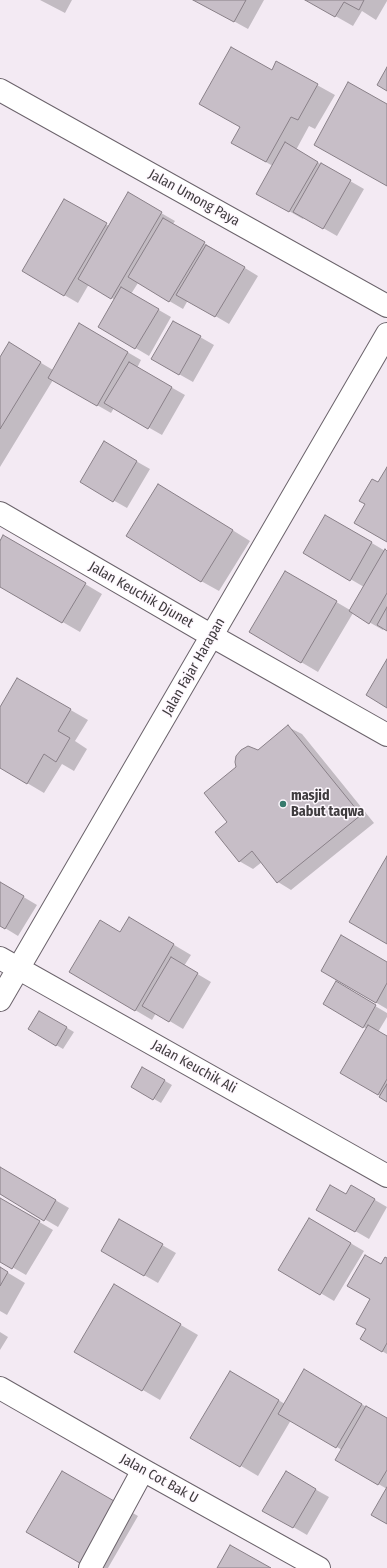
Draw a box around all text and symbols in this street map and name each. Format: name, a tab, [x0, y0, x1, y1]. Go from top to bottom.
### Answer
street label: Jalan Umong Paya	[146, 166, 242, 230]
street label: Jalan Keuchik Djunet	[86, 558, 196, 632]
street label: Jalan Fajar Harapan	[159, 615, 229, 719]
place label: masjid Babut taqwa	[291, 788, 364, 820]
marker: masjid Babut taqwa	[278, 799, 288, 809]
street label: Jalan Keuchik Ali	[149, 1037, 239, 1097]
street label: Jalan Cot Bak U	[117, 1451, 201, 1507]

